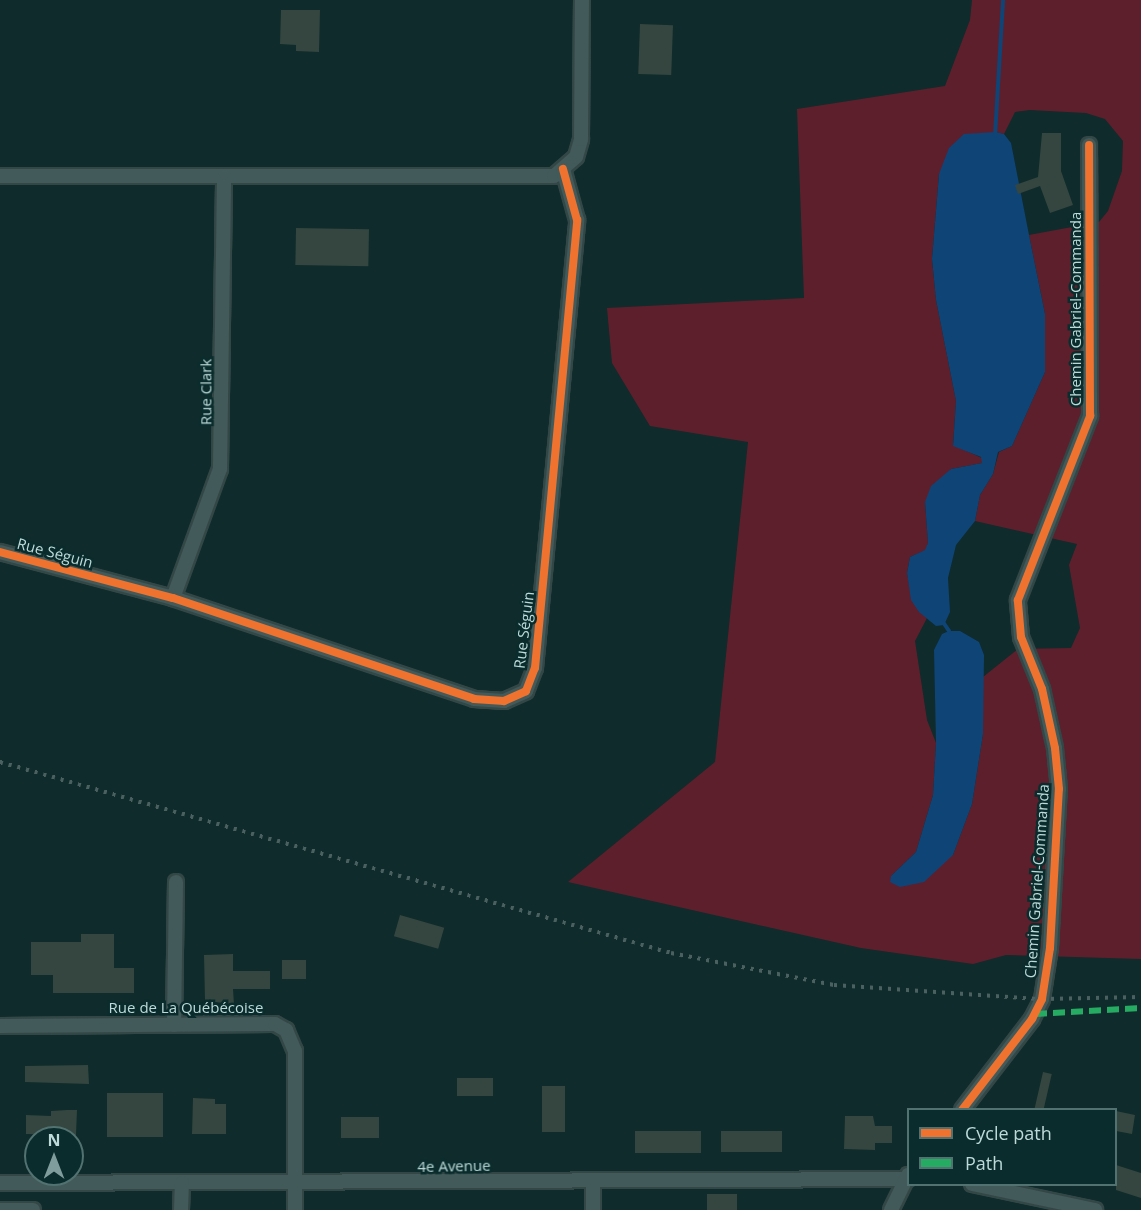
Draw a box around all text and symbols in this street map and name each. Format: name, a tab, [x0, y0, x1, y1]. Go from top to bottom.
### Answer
street label: Chemin Gabriel-Commanda	[1067, 212, 1085, 406]
street label: Rue Clark	[197, 359, 215, 425]
street label: Rue Séguin	[15, 534, 95, 572]
street label: Rue Séguin	[510, 590, 538, 670]
street label: Chemin Gabriel-Commanda	[1021, 783, 1053, 979]
street label: Rue de La Québécoise	[109, 999, 263, 1017]
legend	[907, 1108, 1117, 1186]
text: Cycle path	[965, 1121, 1052, 1145]
north arrow	[24, 1126, 84, 1186]
text: N	[47, 1129, 61, 1151]
text: Path	[965, 1151, 1003, 1175]
street label: 4e Avenue	[417, 1156, 491, 1176]

